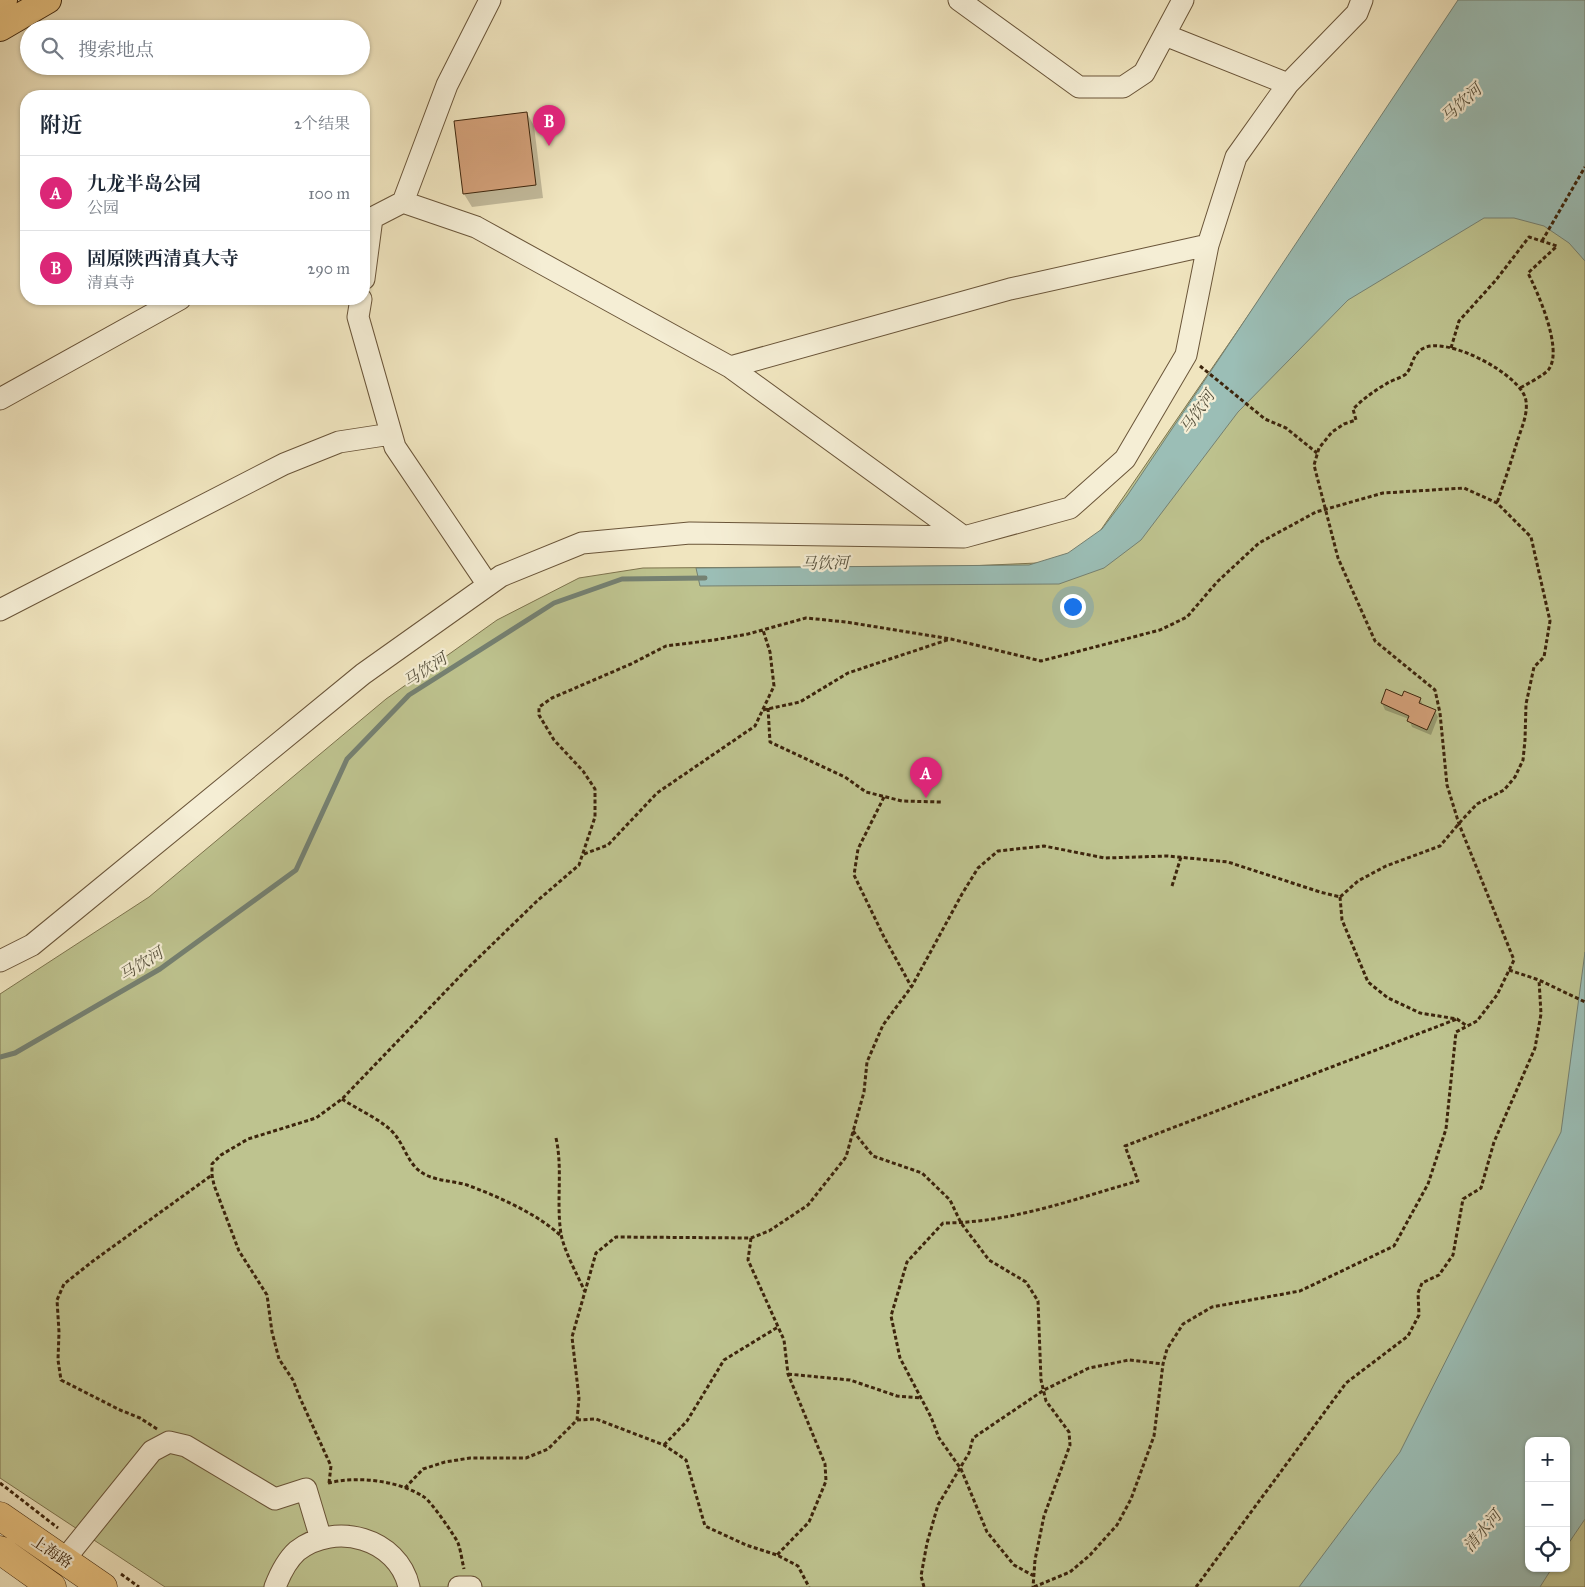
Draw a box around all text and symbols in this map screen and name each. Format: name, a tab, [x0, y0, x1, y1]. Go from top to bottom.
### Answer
search box	[20, 20, 370, 75]
icon: search	[38, 34, 66, 62]
text: 搜索地点	[78, 38, 154, 61]
water label: 马饮河	[1437, 78, 1487, 126]
pin: B	[533, 105, 565, 146]
text: 附近	[40, 112, 82, 138]
text: 2个结果	[294, 114, 350, 133]
text: 九龙半岛公园	[87, 172, 201, 195]
text: A	[51, 184, 61, 203]
text: 100 m	[308, 184, 350, 203]
text: 公园	[87, 198, 119, 217]
text: 固原陕西清真大寺	[87, 247, 239, 270]
text: B	[51, 259, 61, 278]
text: 290 m	[307, 259, 350, 278]
text: 清真寺	[87, 273, 135, 292]
water label: 马饮河	[1175, 384, 1220, 437]
water label: 马饮河	[801, 553, 852, 573]
your location	[1060, 594, 1086, 620]
water label: 马饮河	[400, 647, 453, 691]
pin: A	[910, 757, 942, 798]
water label: 马饮河	[116, 942, 169, 985]
map controls	[1525, 1437, 1570, 1572]
button: +	[1525, 1437, 1570, 1482]
button: −	[1525, 1482, 1570, 1527]
water label: 清水河	[1459, 1504, 1507, 1555]
button: locate	[1525, 1527, 1570, 1572]
street label: 上海路	[28, 1532, 76, 1572]

